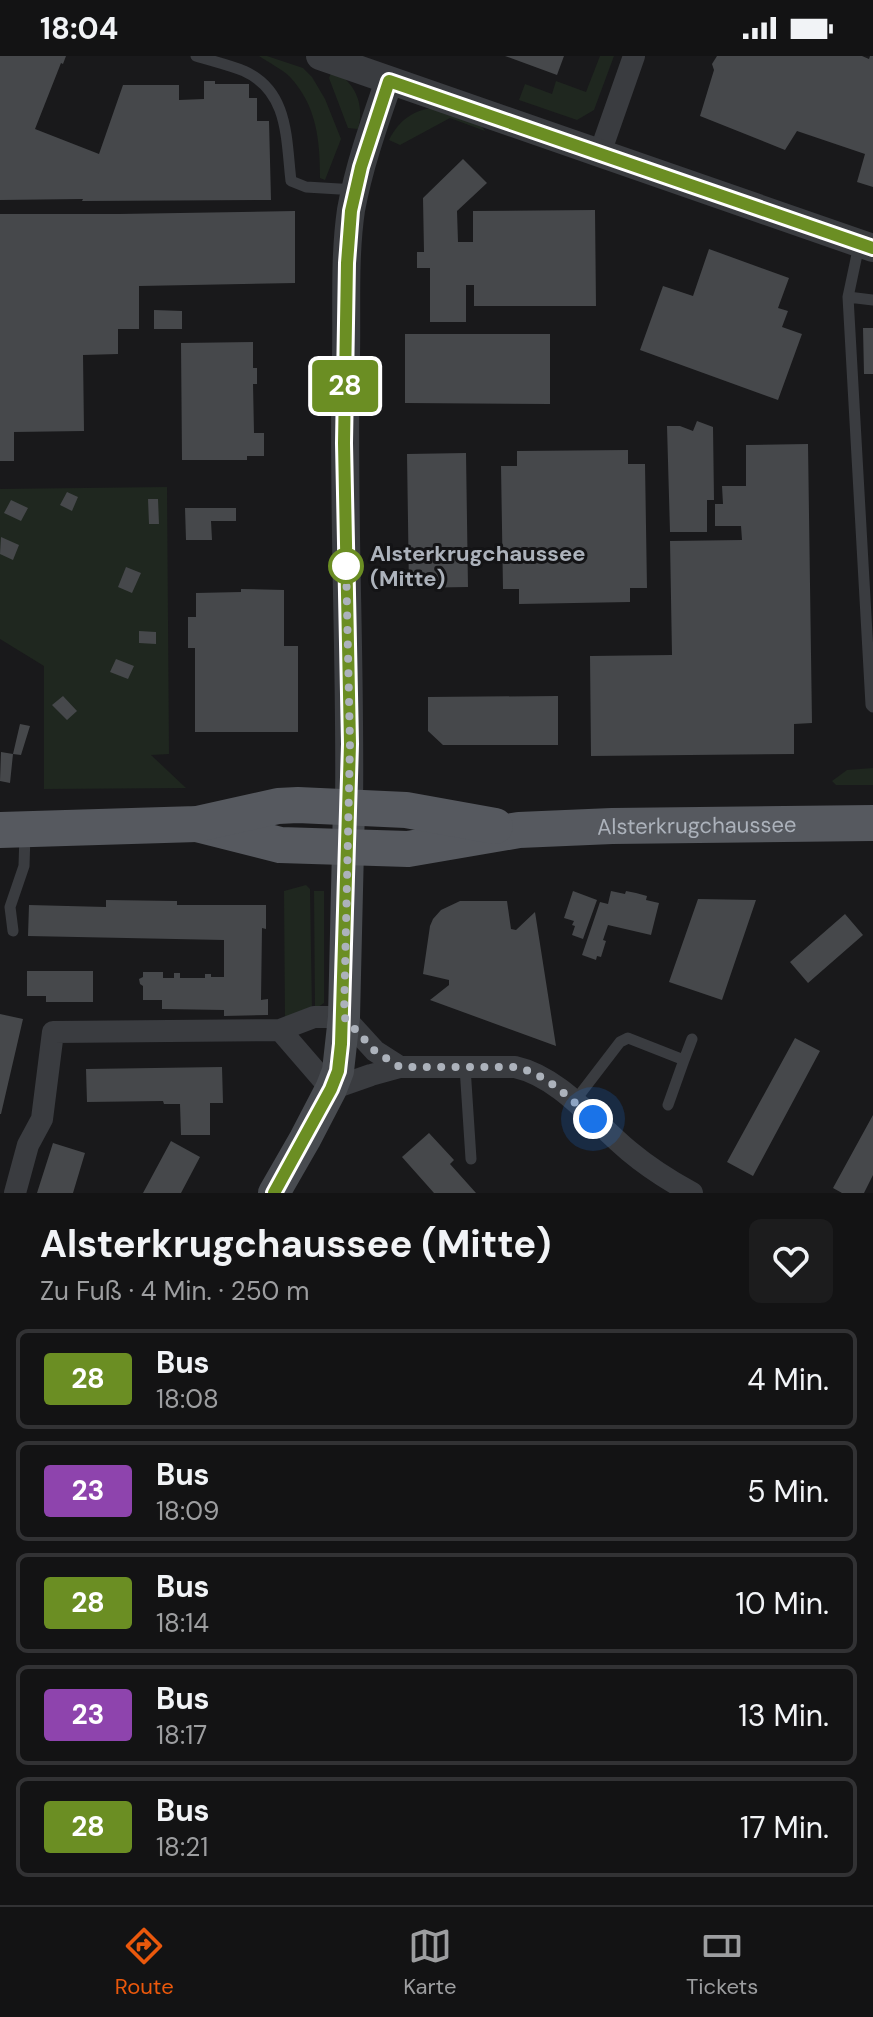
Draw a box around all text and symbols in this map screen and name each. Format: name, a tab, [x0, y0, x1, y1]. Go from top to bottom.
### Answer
text: 18:04	[40, 9, 118, 48]
line badge: 28	[309, 360, 381, 412]
text: 28	[328, 367, 362, 404]
place label: Alsterkrugchaussee (Mitte)	[370, 539, 586, 593]
marker: Alsterkrugchaussee (Mitte)	[329, 549, 363, 583]
street label: Alsterkrugchaussee	[596, 809, 797, 841]
your location	[573, 1099, 613, 1139]
text: Alsterkrugchaussee (Mitte)	[40, 1219, 551, 1269]
button: heart	[749, 1219, 833, 1303]
text: Zu Fuß · 4 Min. · 250 m	[40, 1274, 309, 1308]
text: Bus	[156, 1343, 210, 1382]
text: 28	[71, 1360, 105, 1397]
text: 4 Min.	[747, 1360, 829, 1399]
text: 18:08	[156, 1382, 219, 1416]
text: Bus	[156, 1455, 210, 1494]
text: 23	[71, 1472, 105, 1509]
text: 5 Min.	[747, 1472, 829, 1511]
text: 18:09	[156, 1494, 219, 1528]
text: Bus	[156, 1567, 210, 1606]
text: 28	[71, 1584, 105, 1621]
text: 10 Min.	[736, 1584, 829, 1623]
text: 18:14	[156, 1606, 209, 1640]
text: Bus	[156, 1679, 210, 1718]
text: 23	[71, 1696, 105, 1733]
text: 13 Min.	[738, 1696, 829, 1735]
text: 18:17	[156, 1718, 207, 1752]
text: Bus	[156, 1791, 210, 1830]
text: 28	[71, 1808, 105, 1845]
text: 17 Min.	[740, 1808, 829, 1847]
text: 18:21	[156, 1830, 208, 1864]
tab: Route	[115, 1924, 174, 2001]
tab: Karte	[403, 1924, 456, 2001]
tab: Tickets	[686, 1924, 758, 2001]

